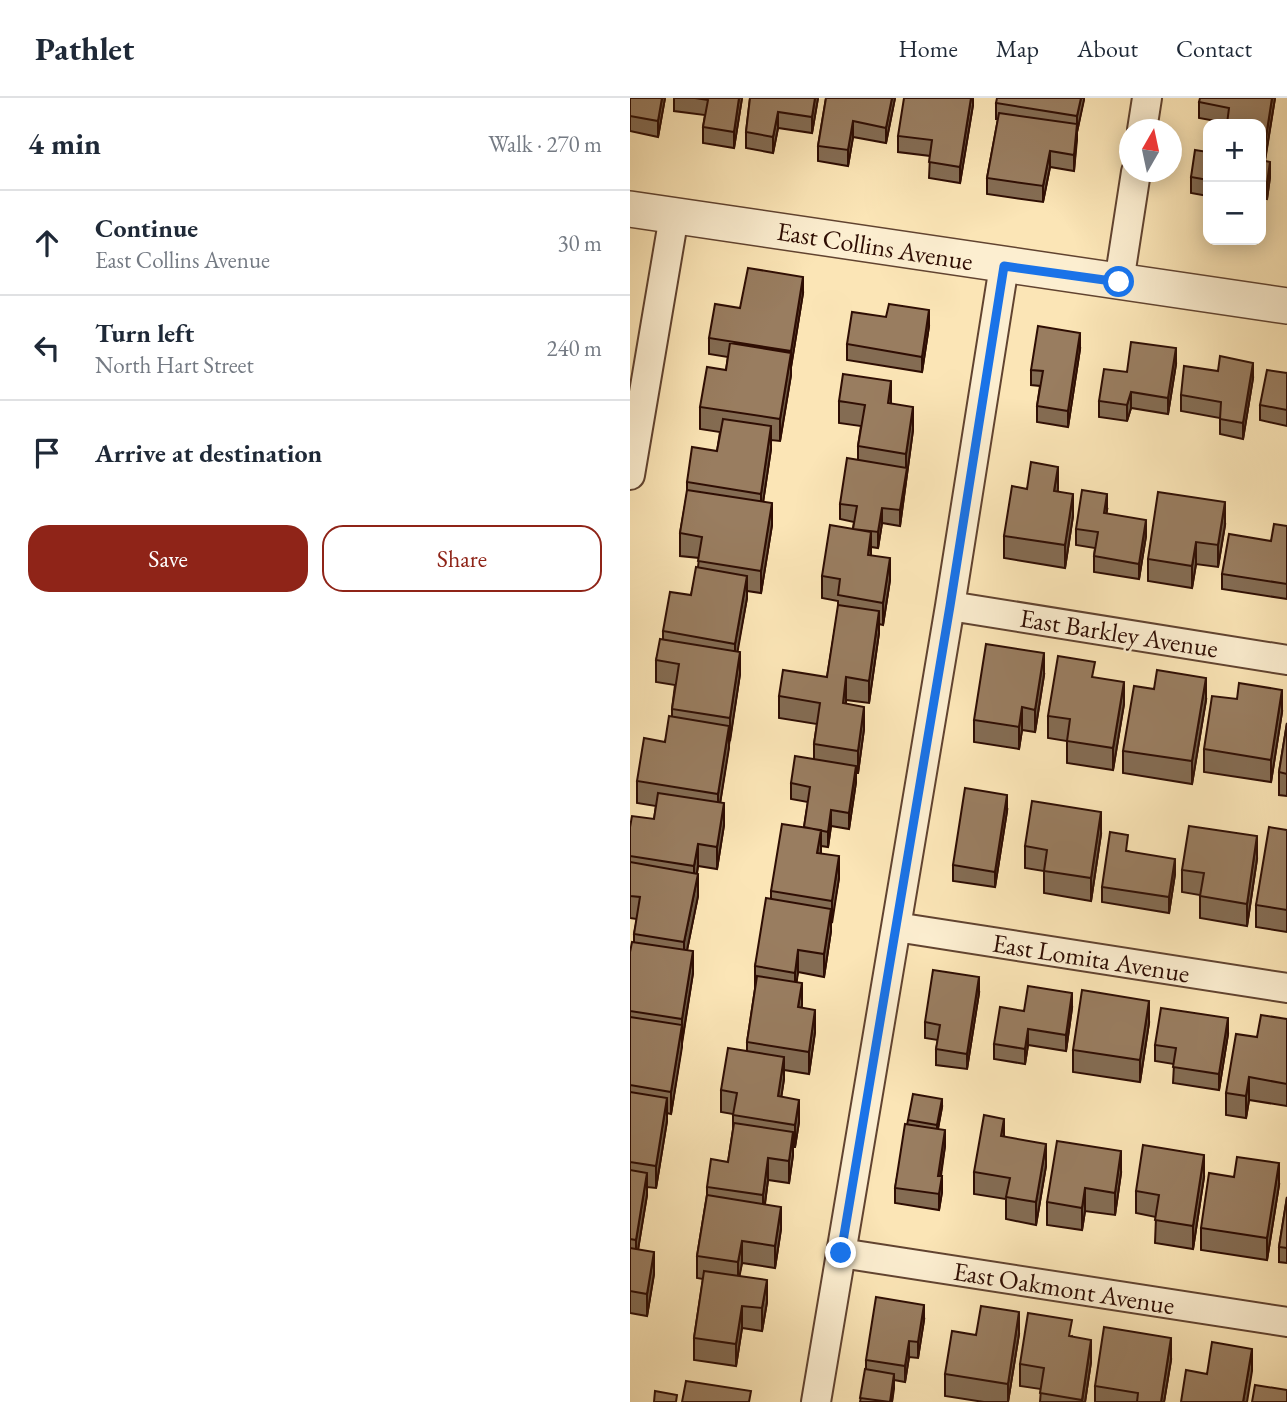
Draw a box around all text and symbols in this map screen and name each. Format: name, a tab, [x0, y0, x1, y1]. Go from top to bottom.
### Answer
text: Pathlet	[35, 27, 134, 70]
text: Home	[898, 33, 958, 64]
text: Map	[996, 33, 1039, 64]
text: About	[1077, 33, 1138, 64]
text: Contact	[1176, 33, 1252, 64]
north arrow	[1119, 119, 1182, 182]
map controls	[1203, 119, 1266, 245]
button: +	[1203, 119, 1266, 182]
text: 4 min	[28, 124, 101, 163]
text: Walk · 270 m	[488, 129, 602, 159]
button: −	[1203, 182, 1266, 245]
text: Continue	[95, 211, 198, 245]
street label: East Collins Avenue	[775, 214, 975, 278]
icon: ahead	[28, 224, 66, 262]
text: 30 m	[557, 228, 602, 258]
text: East Collins Avenue	[95, 245, 270, 275]
route start	[1103, 266, 1134, 297]
text: Turn left	[95, 316, 194, 350]
icon: left	[28, 329, 66, 367]
text: 240 m	[546, 333, 602, 363]
text: North Hart Street	[95, 350, 254, 380]
icon: arrive	[28, 434, 66, 472]
text: Arrive at destination	[95, 436, 322, 470]
button: Save	[28, 525, 308, 592]
button: Share	[322, 525, 602, 592]
street label: East Barkley Avenue	[1017, 601, 1221, 665]
street label: East Lomita Avenue	[990, 926, 1192, 990]
route end	[825, 1237, 856, 1268]
street label: East Oakmont Avenue	[951, 1254, 1177, 1322]

